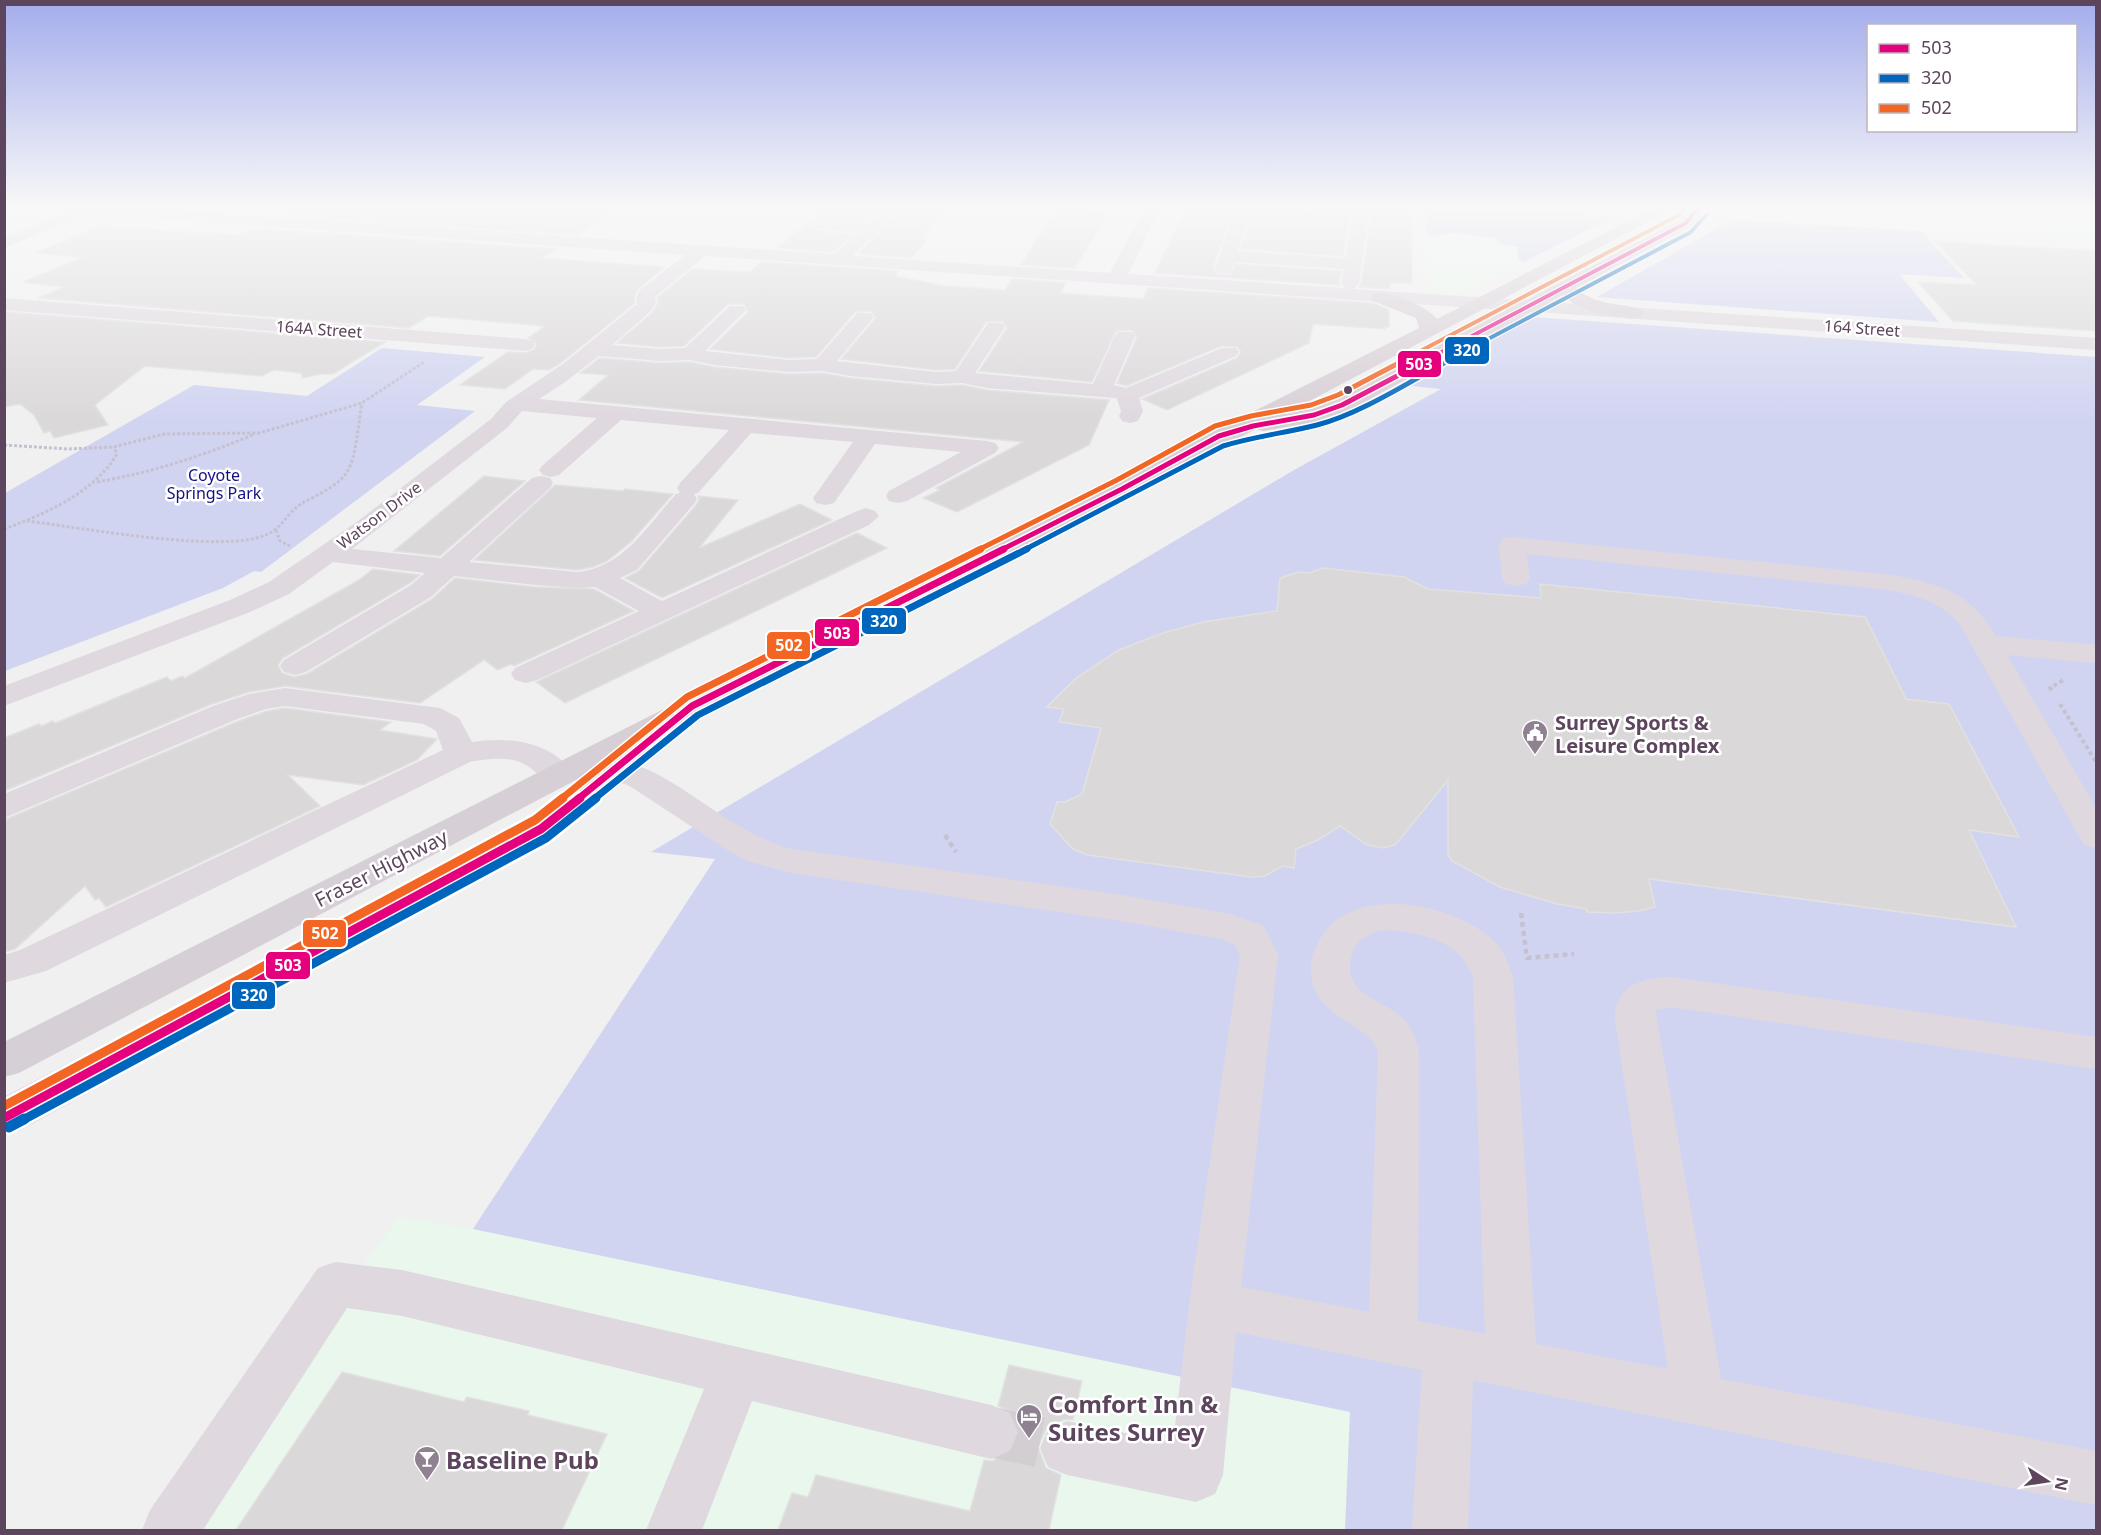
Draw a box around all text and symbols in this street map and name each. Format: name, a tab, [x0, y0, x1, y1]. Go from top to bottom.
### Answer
legend	[1867, 24, 2077, 132]
text: 503	[1921, 35, 1952, 59]
text: 320	[1921, 65, 1952, 89]
text: 502	[1921, 95, 1952, 119]
street label: 164 Street	[1823, 314, 1901, 342]
street label: 164A Street	[275, 315, 363, 343]
line badge: 320	[1444, 336, 1490, 365]
text: 320	[1453, 339, 1481, 361]
line badge: 503	[1397, 350, 1442, 378]
text: 503	[1405, 353, 1433, 375]
unlabelled marker	[1342, 384, 1354, 396]
park label: Coyote Springs Park	[167, 464, 262, 504]
street label: Watson Drive	[332, 476, 426, 554]
line badge: 320	[861, 607, 907, 635]
text: 320	[870, 610, 898, 632]
line badge: 503	[814, 618, 860, 647]
text: 503	[823, 622, 851, 644]
line badge: 502	[766, 631, 811, 660]
text: 502	[775, 634, 803, 656]
place label: Surrey Sports & Leisure Complex	[1555, 709, 1720, 759]
public building icon: Surrey Sports & Leisure Complex	[1520, 718, 1550, 756]
street label: Fraser Highway	[310, 823, 453, 913]
line badge: 502	[302, 919, 347, 948]
text: 502	[311, 922, 339, 944]
line badge: 503	[265, 951, 311, 980]
text: 503	[274, 954, 302, 976]
line badge: 320	[231, 981, 276, 1010]
text: 320	[240, 984, 268, 1006]
place label: Comfort Inn & Suites Surrey	[1048, 1387, 1218, 1448]
hotel icon: Comfort Inn & Suites Surrey	[1014, 1402, 1044, 1440]
place label: Baseline Pub	[446, 1443, 599, 1476]
bar icon: Baseline Pub	[412, 1444, 442, 1482]
north arrow	[2017, 1451, 2077, 1511]
text: N	[2050, 1475, 2074, 1493]

